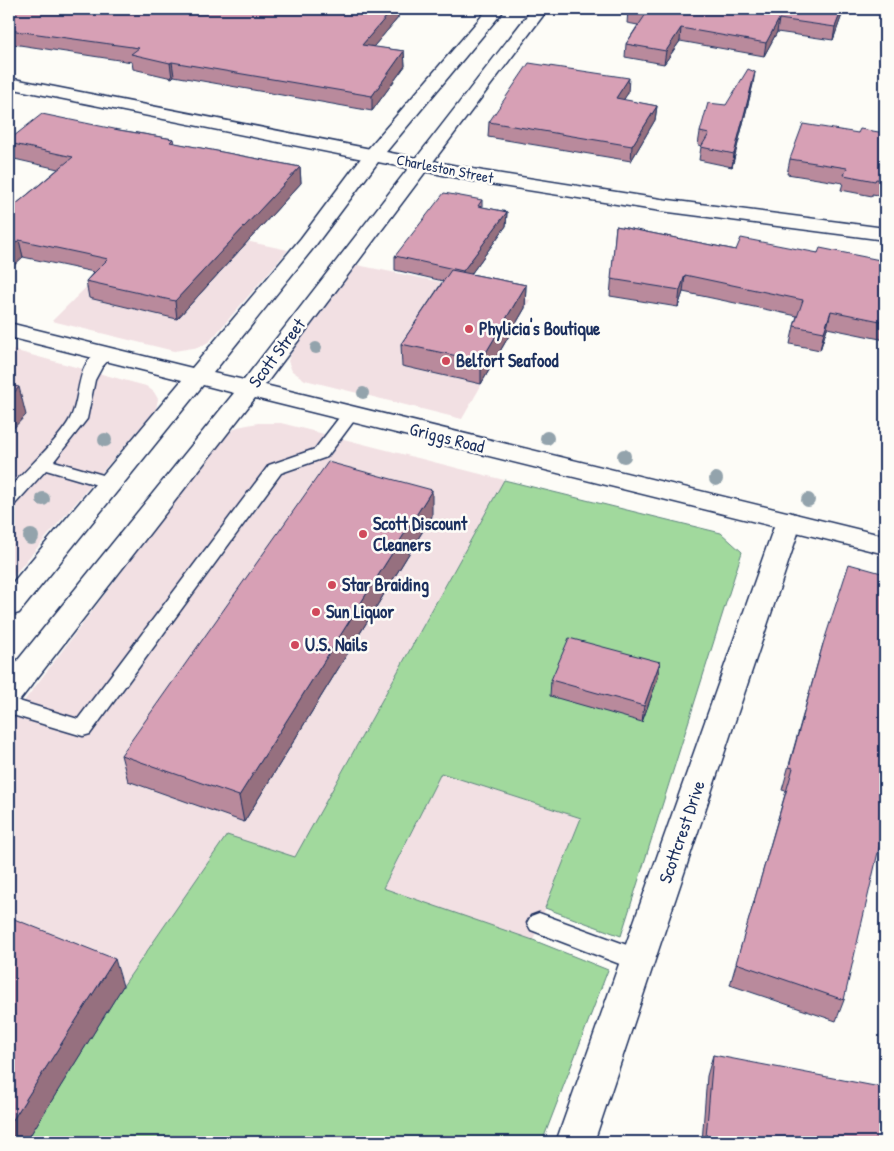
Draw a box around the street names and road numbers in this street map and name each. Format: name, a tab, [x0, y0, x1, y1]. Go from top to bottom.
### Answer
street label: Charleston Street	[395, 149, 496, 188]
street label: Scott Street	[242, 312, 311, 393]
street label: Griggs Road	[407, 416, 487, 459]
street label: Scottcrest Drive	[652, 777, 711, 887]

